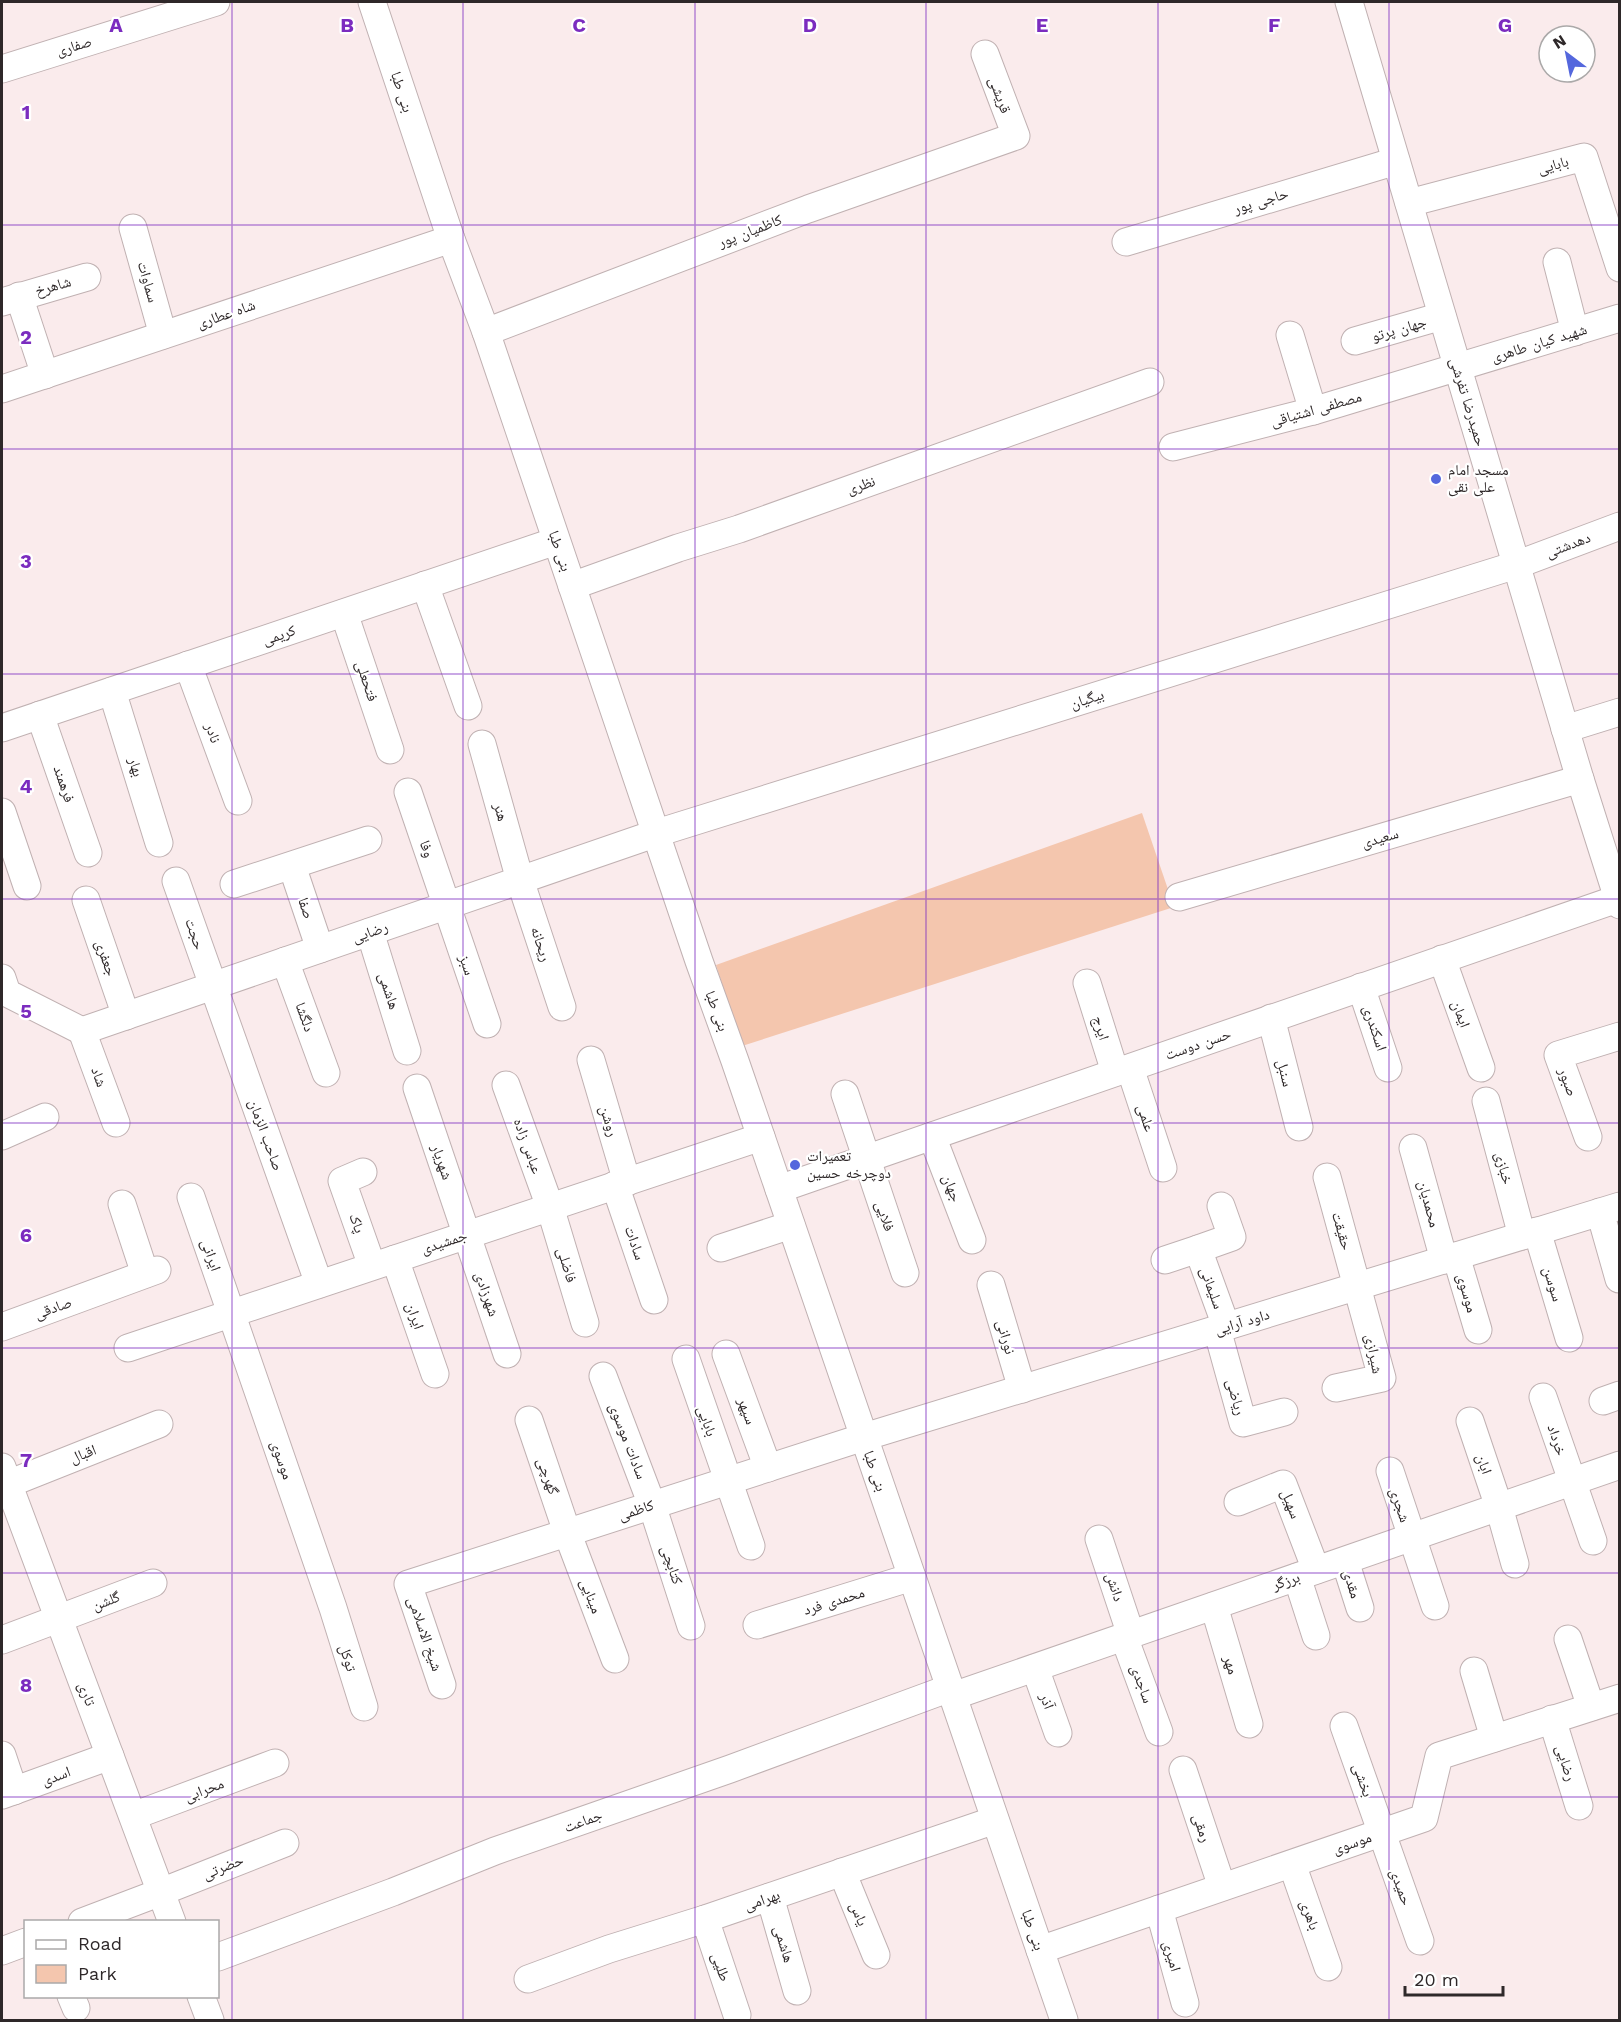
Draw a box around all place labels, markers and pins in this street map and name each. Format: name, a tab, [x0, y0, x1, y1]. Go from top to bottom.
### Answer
place label: مسجد امام علی نقی	[1448, 461, 1509, 497]
marker: مسجد امام علی نقی	[1429, 472, 1443, 486]
place label: تعمیرات دوچرخه حسین	[807, 1147, 891, 1183]
marker: تعمیرات دوچرخه حسین	[788, 1158, 802, 1172]

